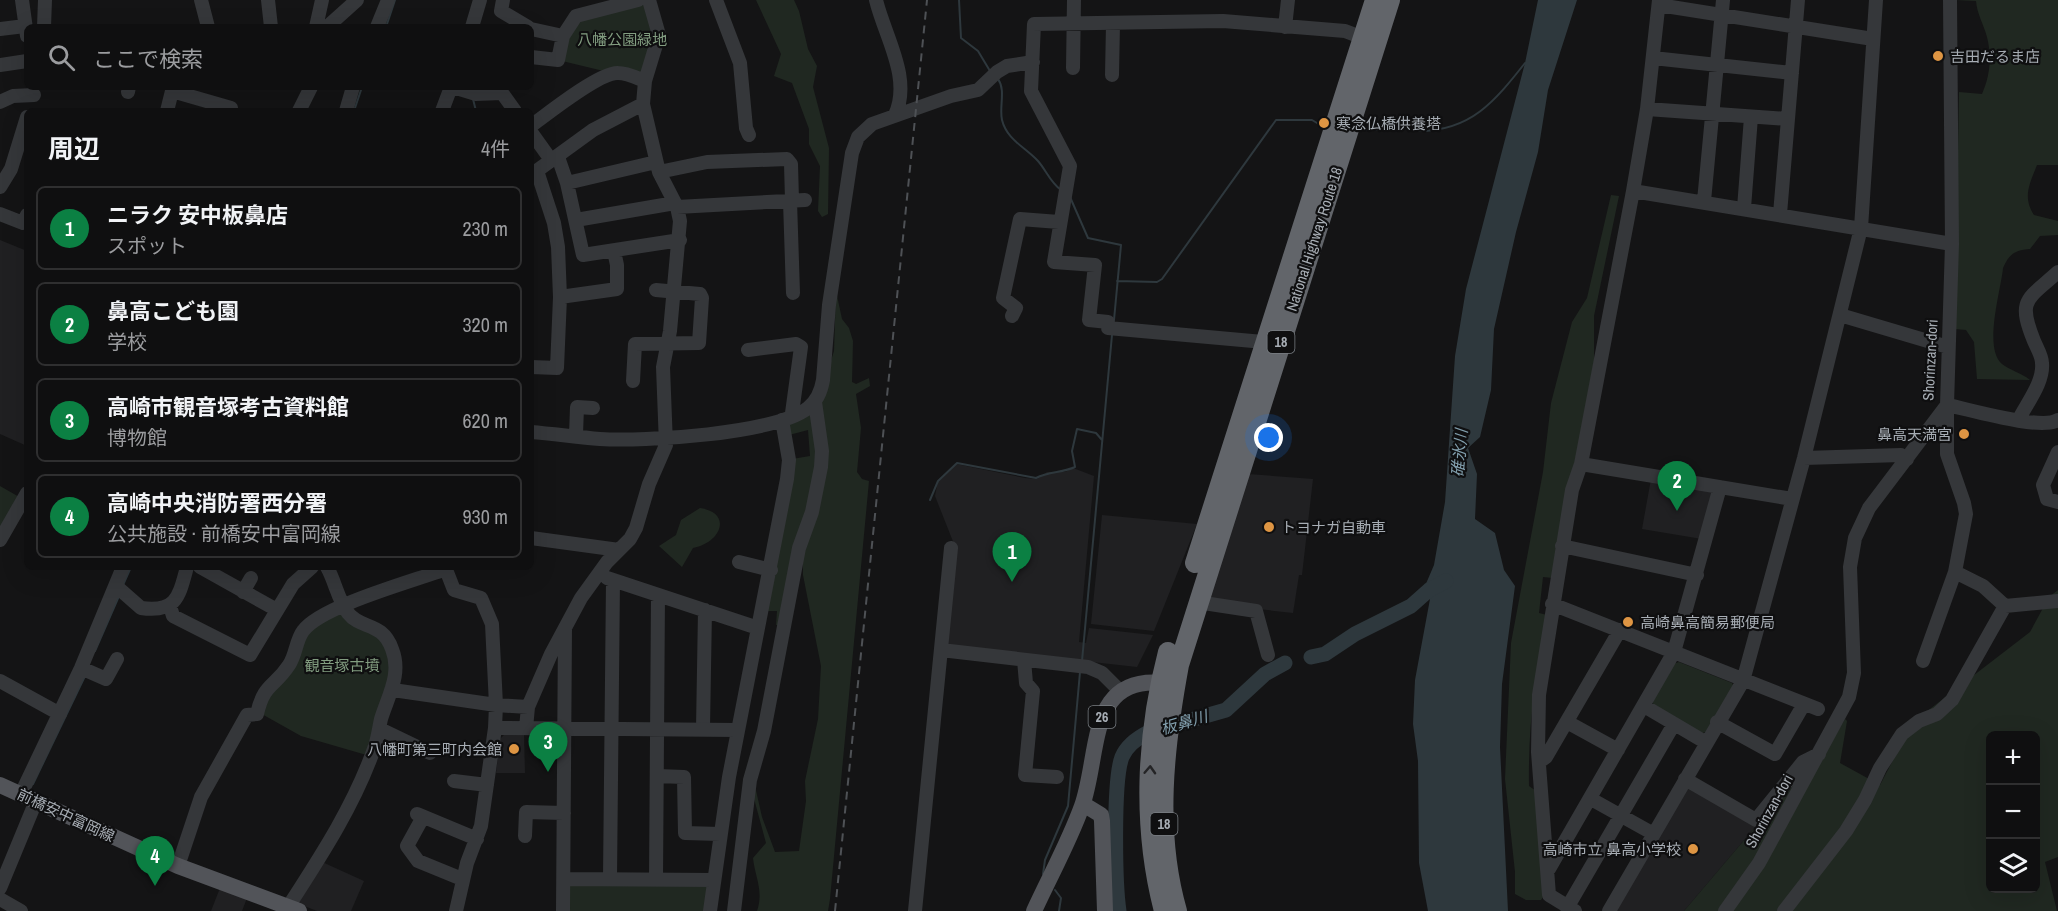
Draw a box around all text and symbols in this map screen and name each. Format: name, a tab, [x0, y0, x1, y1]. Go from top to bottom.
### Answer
search box	[24, 24, 534, 90]
park label: 八幡公園緑地	[577, 29, 667, 50]
icon: search	[45, 41, 78, 74]
text: ここで検索	[93, 44, 203, 74]
place label: 吉田だるま店	[1950, 46, 2040, 67]
marker: 吉田だるま店	[1931, 49, 1945, 63]
place label: 寒念仏橋供養塔	[1336, 113, 1441, 134]
marker: 寒念仏橋供養塔	[1317, 116, 1331, 130]
text: 周辺	[48, 131, 100, 166]
text: 4件	[481, 135, 510, 162]
street label: National Highway Route 18	[1281, 164, 1347, 314]
text: ニラク 安中板鼻店	[107, 200, 288, 230]
text: 1	[65, 215, 74, 242]
text: 230 m	[462, 215, 508, 242]
text: スポット	[107, 232, 187, 259]
text: 鼻高こども園	[107, 296, 239, 326]
text: 2	[65, 311, 74, 338]
text: 320 m	[462, 311, 508, 338]
street label: Shorinzan-dori	[1917, 319, 1943, 401]
text: 学校	[107, 328, 147, 355]
road number: 18	[1268, 331, 1294, 353]
text: 高崎市観音塚考古資料館	[107, 392, 349, 422]
text: 3	[65, 407, 74, 434]
text: 620 m	[462, 407, 508, 434]
your location	[1254, 423, 1283, 452]
text: 博物館	[107, 424, 167, 451]
place label: 鼻高天満宮	[1877, 424, 1952, 445]
water label: 碓氷川	[1446, 426, 1472, 478]
marker: 鼻高天満宮	[1957, 427, 1971, 441]
pin: 2	[1658, 462, 1696, 511]
text: 高崎中央消防署西分署	[107, 488, 327, 518]
text: 4	[65, 503, 74, 530]
text: 930 m	[462, 503, 508, 530]
place label: トヨナガ自動車	[1281, 517, 1386, 538]
text: 公共施設 · 前橋安中富岡線	[107, 520, 341, 547]
marker: トヨナガ自動車	[1262, 520, 1276, 534]
pin: 1	[992, 532, 1032, 582]
place label: 高崎鼻高簡易郵便局	[1640, 612, 1775, 633]
marker: 高崎鼻高簡易郵便局	[1621, 615, 1635, 629]
park label: 観音塚古墳	[304, 655, 380, 676]
water label: 板鼻川	[1158, 704, 1212, 739]
road number: 26	[1088, 706, 1116, 728]
pin: 3	[528, 722, 568, 772]
map controls	[1986, 731, 2040, 893]
button: +	[1986, 731, 2040, 785]
place label: 八幡町第三町内会館	[367, 739, 502, 760]
marker: 八幡町第三町内会館	[507, 742, 521, 756]
one-way arrow	[1144, 765, 1156, 774]
street label: Shorinzan-dori	[1740, 770, 1798, 852]
street label: 前橋安中富岡線	[14, 783, 118, 847]
button: −	[1986, 785, 2040, 839]
road number: 18	[1150, 813, 1178, 835]
pin: 4	[136, 836, 174, 886]
place label: 高崎市立 鼻高小学校	[1543, 839, 1681, 860]
button: layers	[1986, 839, 2040, 893]
marker: 高崎市立 鼻高小学校	[1686, 842, 1700, 856]

